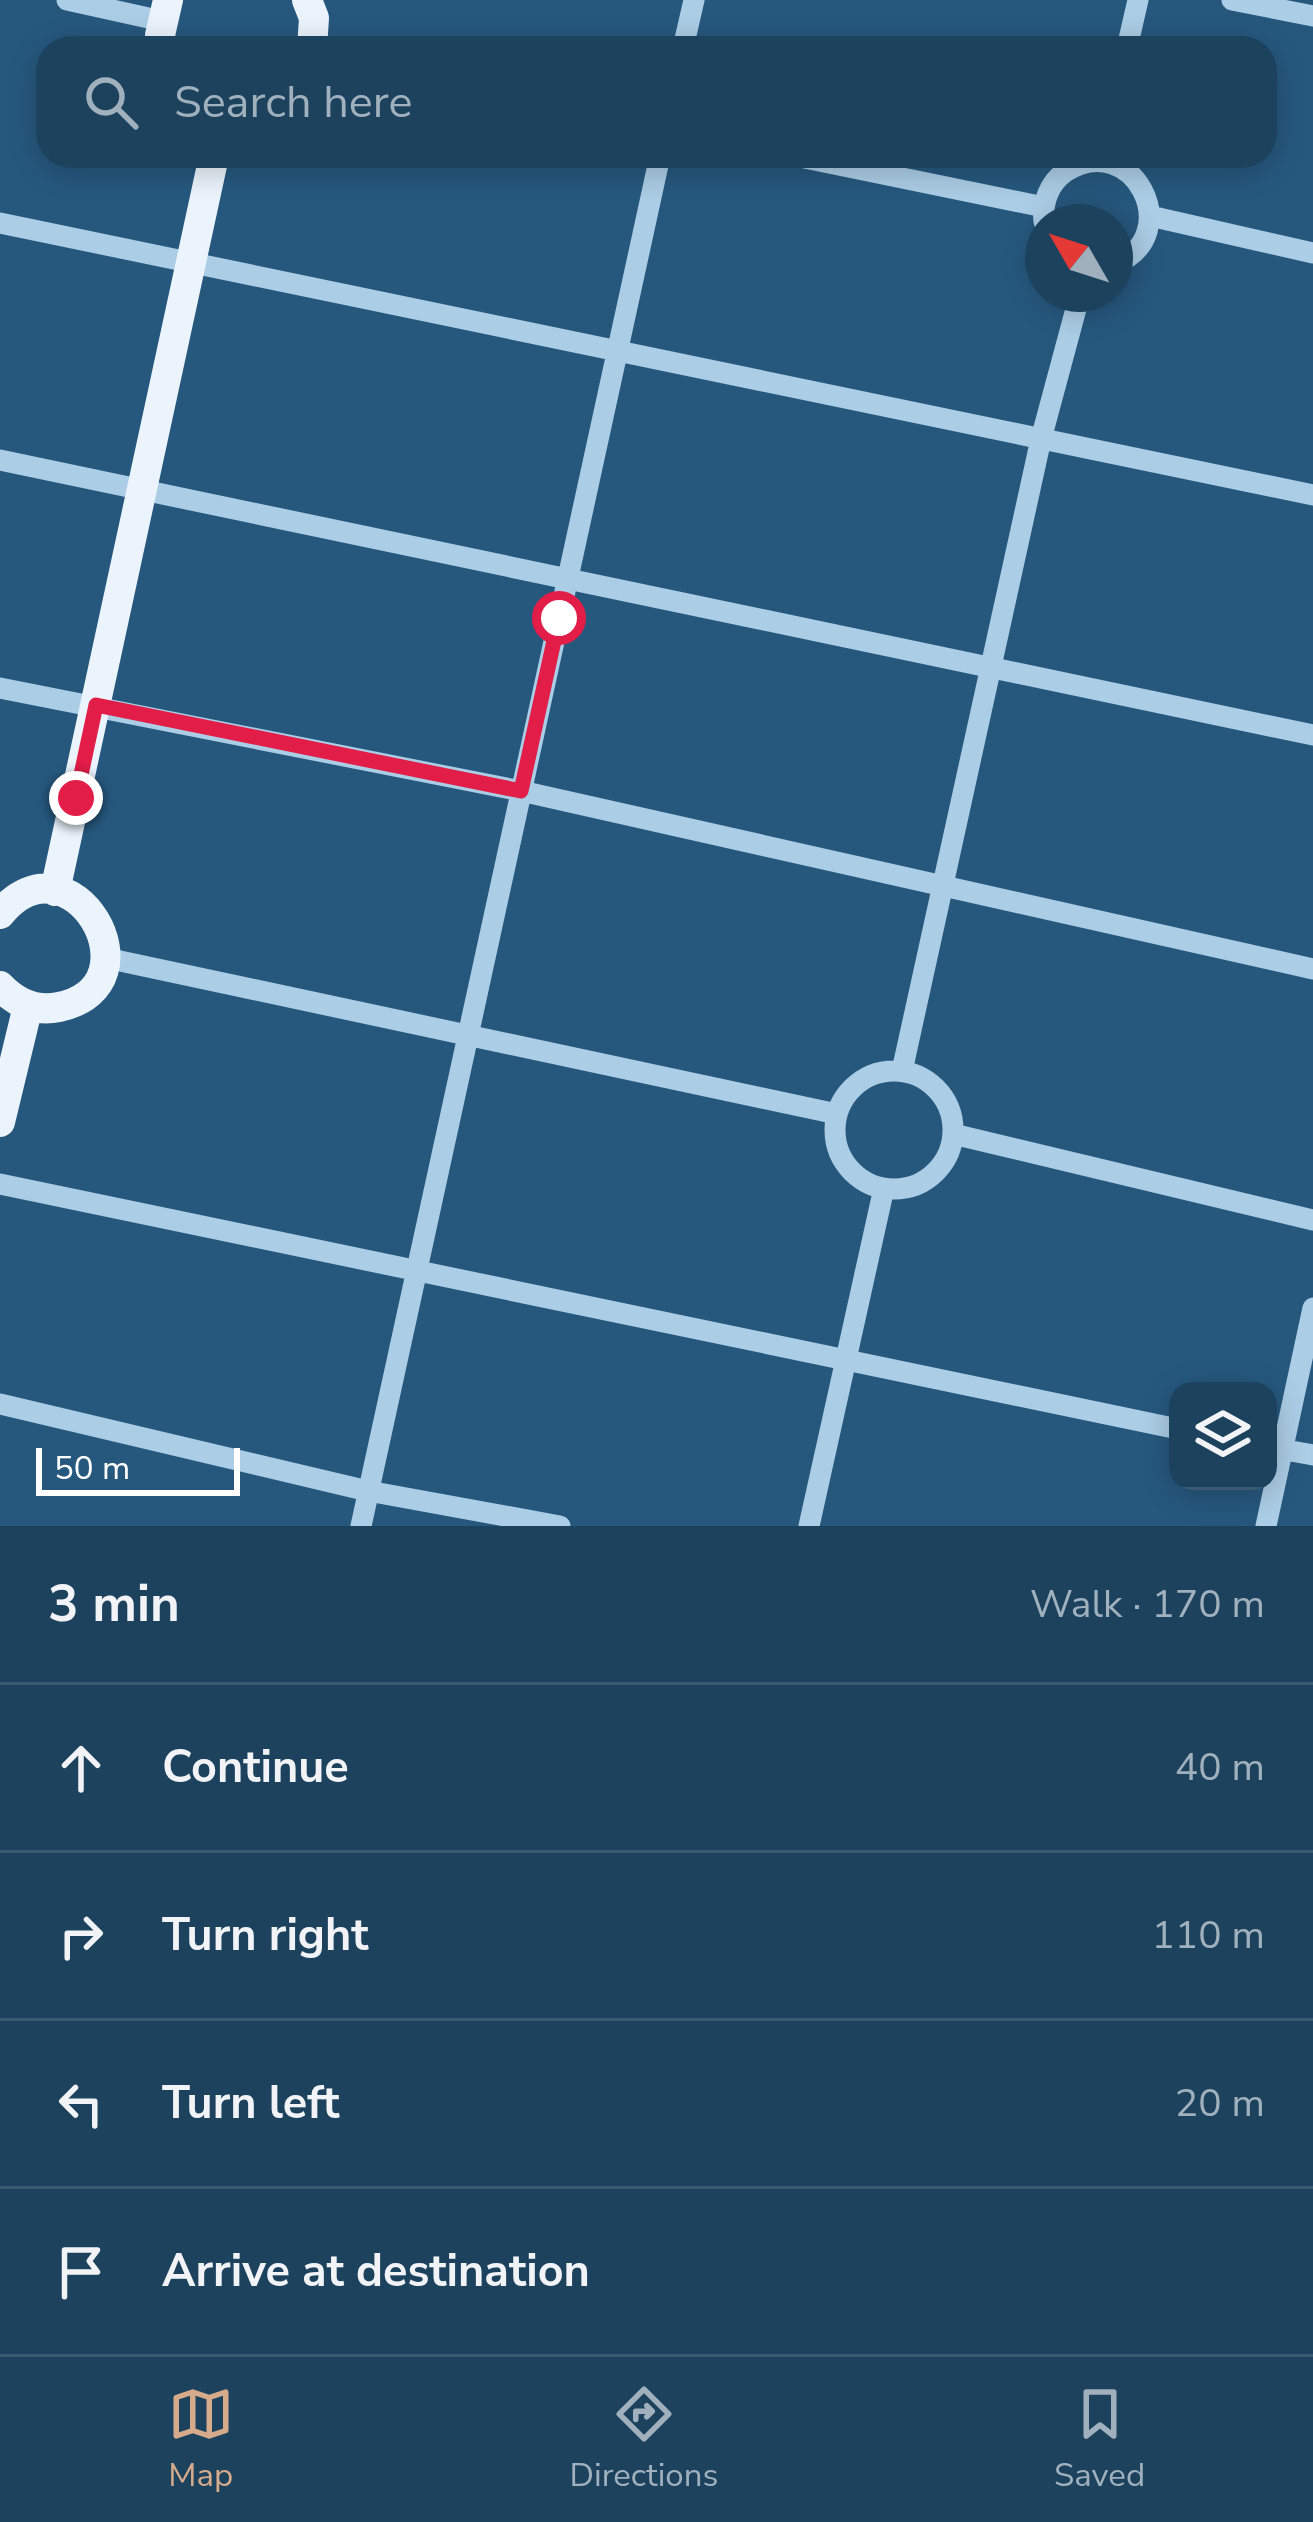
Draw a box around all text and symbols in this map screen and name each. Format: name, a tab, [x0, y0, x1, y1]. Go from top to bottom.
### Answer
search box	[36, 36, 1277, 168]
icon: search	[78, 69, 144, 135]
text: Search here	[174, 72, 413, 133]
north arrow	[1025, 204, 1133, 312]
route start	[532, 591, 586, 645]
route end	[49, 771, 103, 825]
map controls	[1169, 1382, 1277, 1490]
button: layers	[1169, 1382, 1277, 1490]
scale bar	[36, 1442, 240, 1495]
text: 50 m	[54, 1446, 130, 1491]
text: 3 min	[48, 1569, 180, 1639]
text: Walk · 170 m	[1030, 1578, 1265, 1631]
icon: ahead	[48, 1735, 114, 1801]
text: Continue	[162, 1737, 349, 1798]
text: 40 m	[1175, 1741, 1265, 1794]
icon: right	[48, 1903, 114, 1969]
text: Turn right	[162, 1905, 369, 1966]
text: 110 m	[1151, 1909, 1265, 1962]
icon: left	[48, 2071, 114, 2137]
text: Turn left	[162, 2073, 340, 2134]
text: 20 m	[1175, 2077, 1265, 2130]
icon: arrive	[48, 2239, 114, 2305]
text: Arrive at destination	[162, 2241, 590, 2302]
tab: Map	[168, 2381, 234, 2498]
tab: Directions	[570, 2381, 718, 2498]
tab: Saved	[1054, 2381, 1145, 2498]

